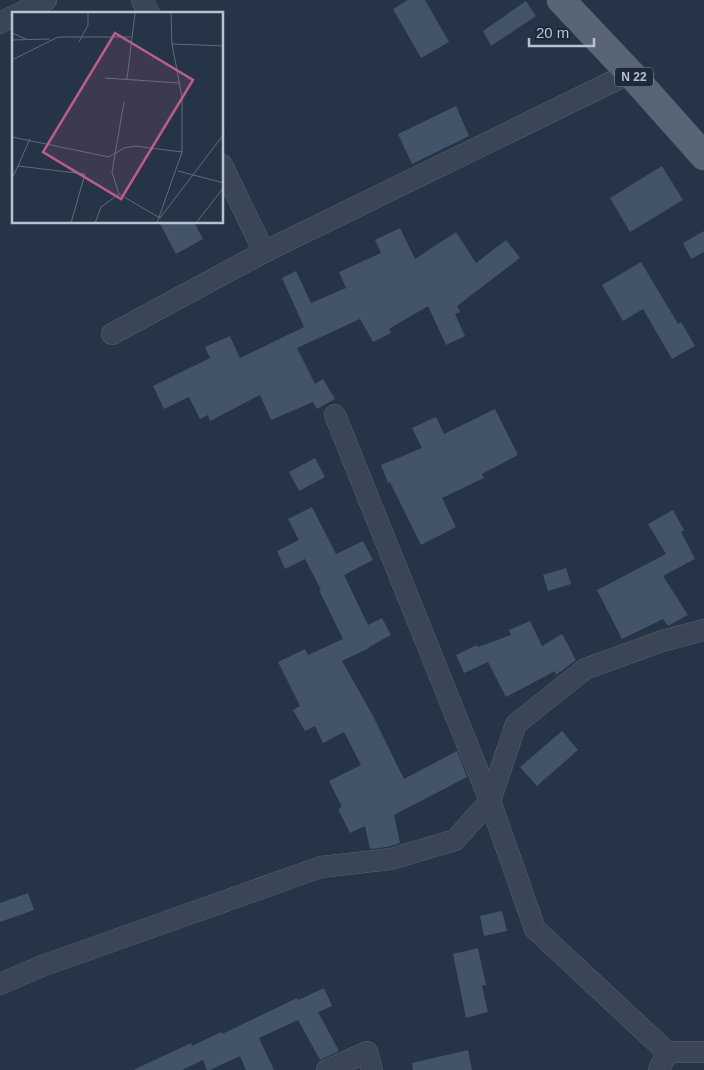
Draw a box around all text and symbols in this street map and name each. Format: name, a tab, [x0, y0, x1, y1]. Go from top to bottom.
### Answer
inset map	[12, 12, 224, 224]
scale bar	[529, 15, 594, 47]
text: 20 m	[536, 24, 569, 41]
road number: N 22	[615, 68, 653, 86]

